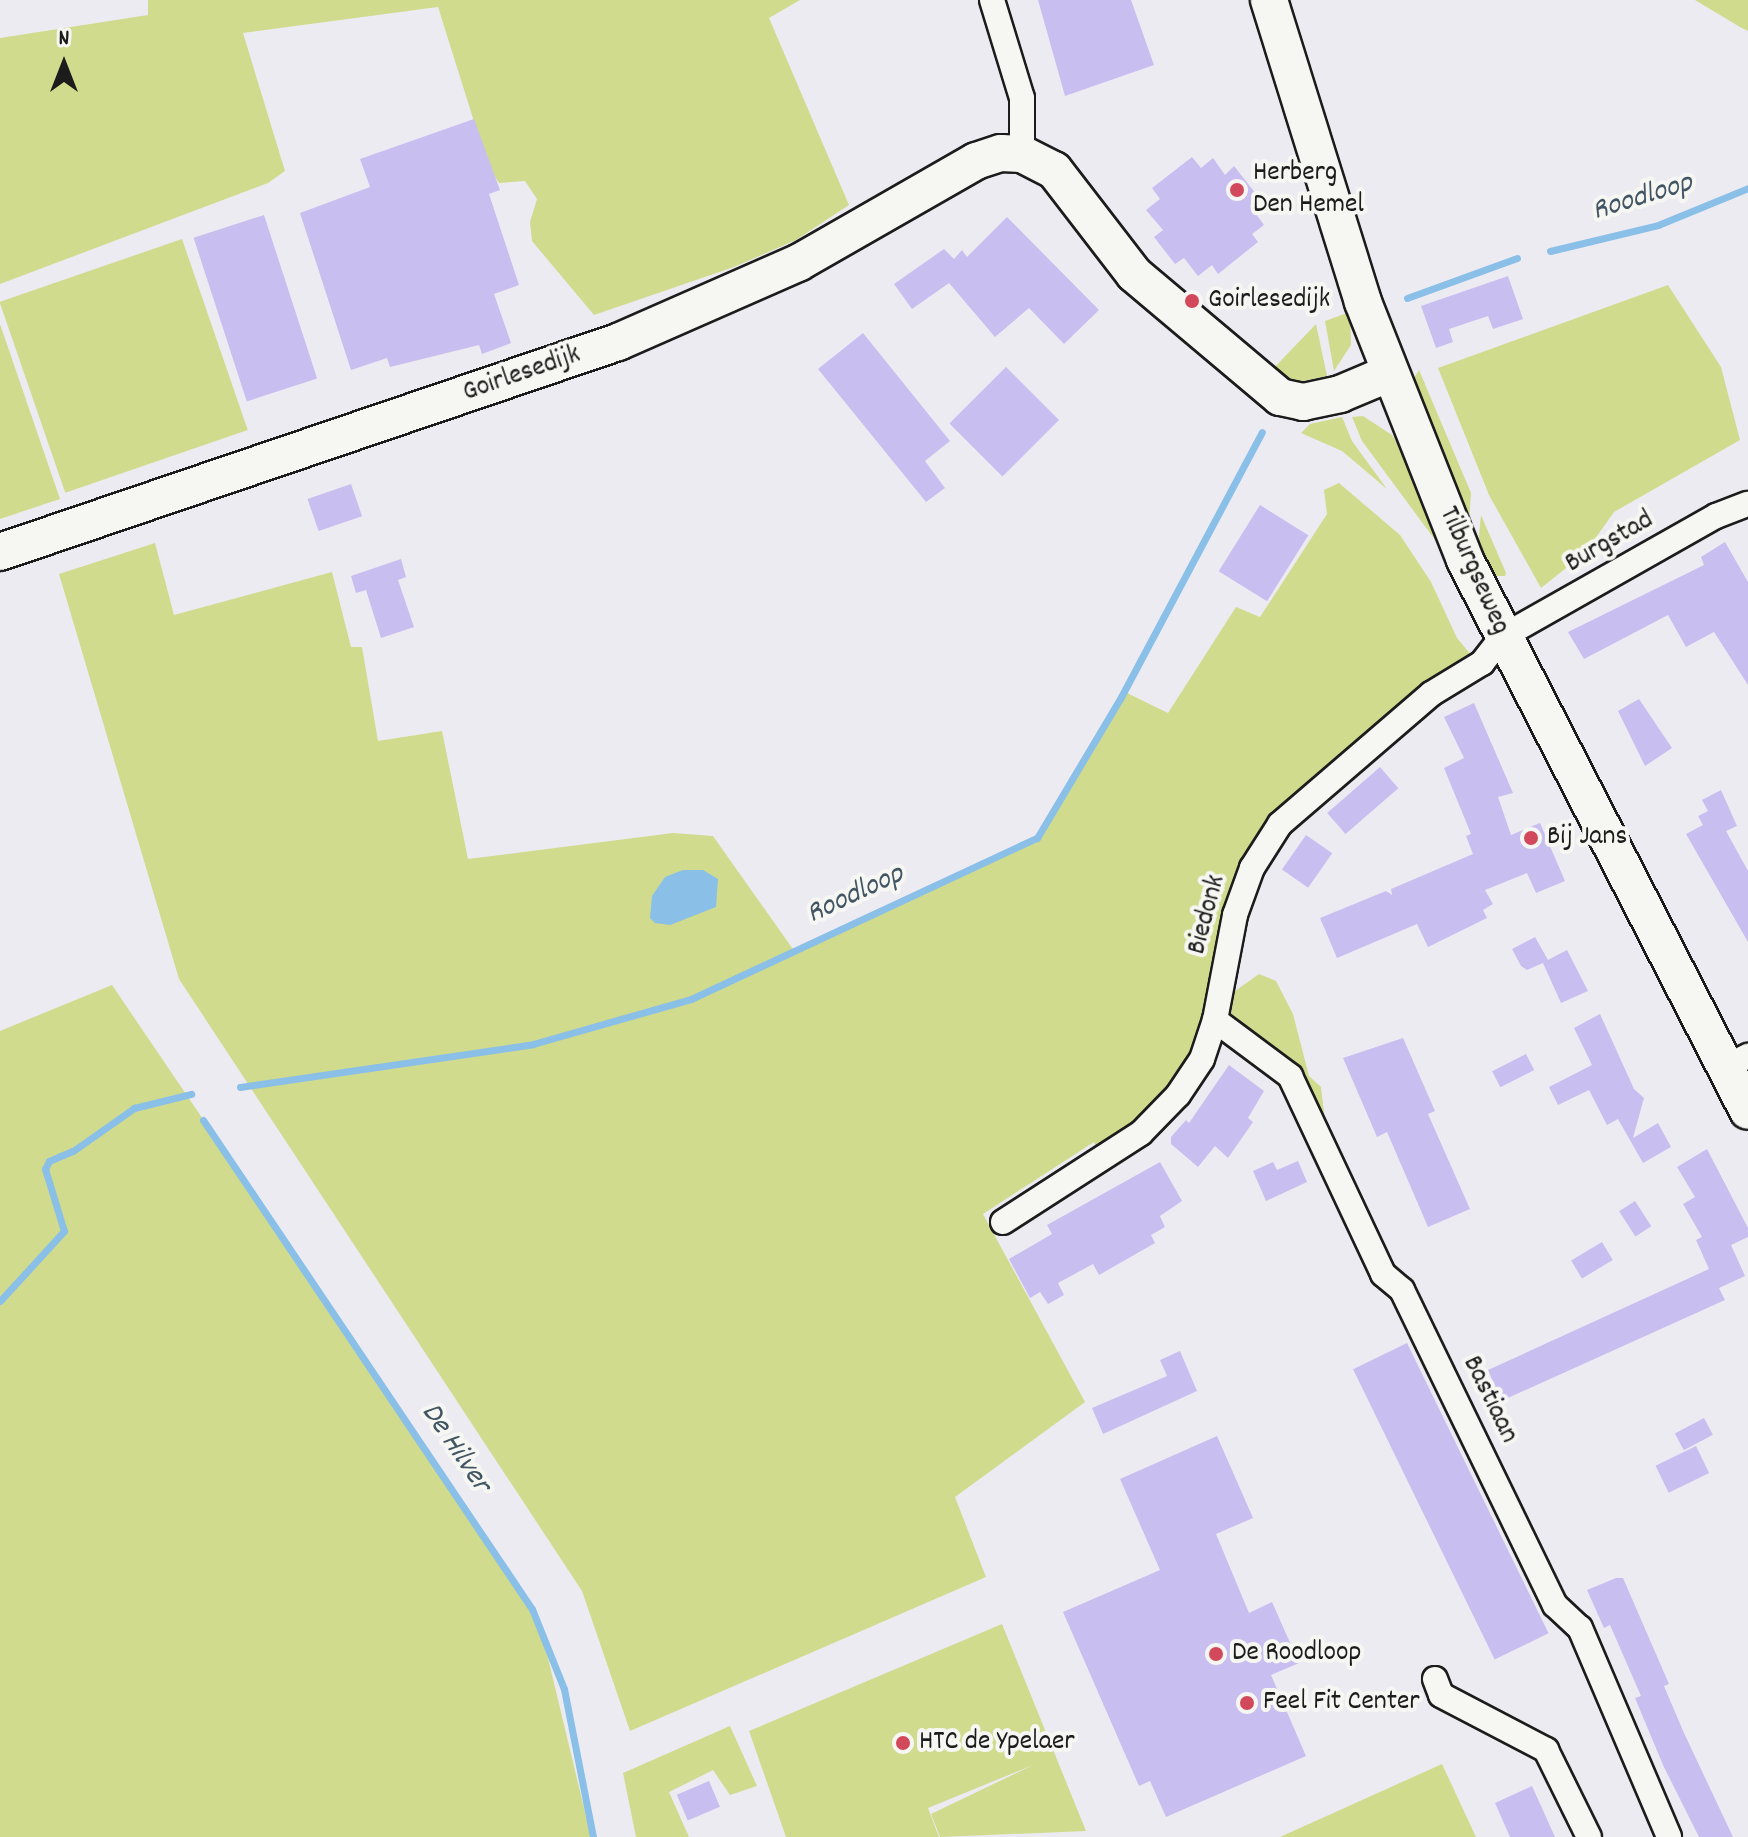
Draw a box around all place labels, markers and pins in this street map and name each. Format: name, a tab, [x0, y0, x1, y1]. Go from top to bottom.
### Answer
place label: Herberg Den Hemel	[1253, 157, 1364, 223]
marker: Herberg Den Hemel	[1228, 181, 1246, 199]
place label: Goirlesedijk	[1208, 284, 1330, 318]
marker: Goirlesedijk	[1183, 292, 1201, 310]
place label: Bij Jans	[1547, 821, 1627, 855]
marker: Bij Jans	[1522, 829, 1540, 847]
place label: De Roodloop	[1232, 1637, 1361, 1671]
marker: De Roodloop	[1207, 1645, 1225, 1663]
place label: Feel Fit Center	[1263, 1686, 1420, 1720]
marker: Feel Fit Center	[1238, 1694, 1256, 1712]
place label: HTC de Ypelaer	[919, 1726, 1075, 1760]
marker: HTC de Ypelaer	[894, 1734, 912, 1752]

